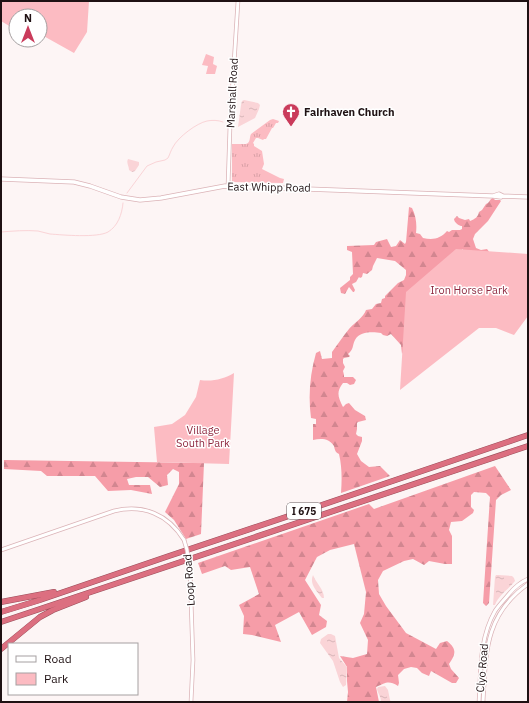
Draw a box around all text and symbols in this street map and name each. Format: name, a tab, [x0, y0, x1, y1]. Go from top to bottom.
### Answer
north arrow	[8, 8, 48, 48]
text: N	[24, 11, 32, 25]
street label: Marshall Road	[223, 58, 241, 128]
church icon: Fairhaven Church	[281, 102, 301, 127]
place label: Fairhaven Church	[304, 105, 395, 119]
street label: East Whipp Road	[227, 179, 311, 195]
park label: Iron Horse Park	[430, 283, 508, 297]
park label: Village South Park	[176, 423, 230, 450]
road number: I 675	[287, 503, 321, 519]
street label: Loop Road	[180, 554, 198, 606]
legend	[8, 643, 138, 695]
street label: Clyo Road	[473, 643, 491, 693]
text: Road	[44, 651, 72, 666]
text: Park	[44, 671, 69, 686]

